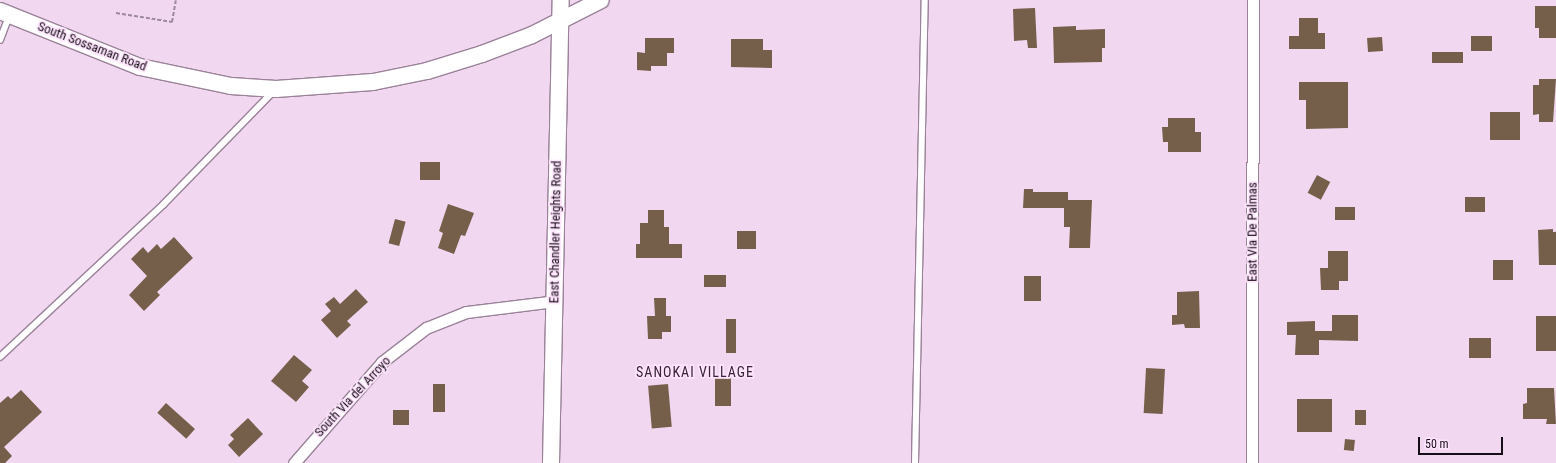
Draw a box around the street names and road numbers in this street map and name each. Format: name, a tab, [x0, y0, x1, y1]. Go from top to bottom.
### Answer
street label: South Sossaman Road	[35, 19, 149, 75]
street label: East Chandler Heights Road	[547, 160, 565, 304]
street label: East Via De Palmas	[1245, 182, 1261, 282]
street label: South Via del Arroyo	[312, 354, 394, 440]

